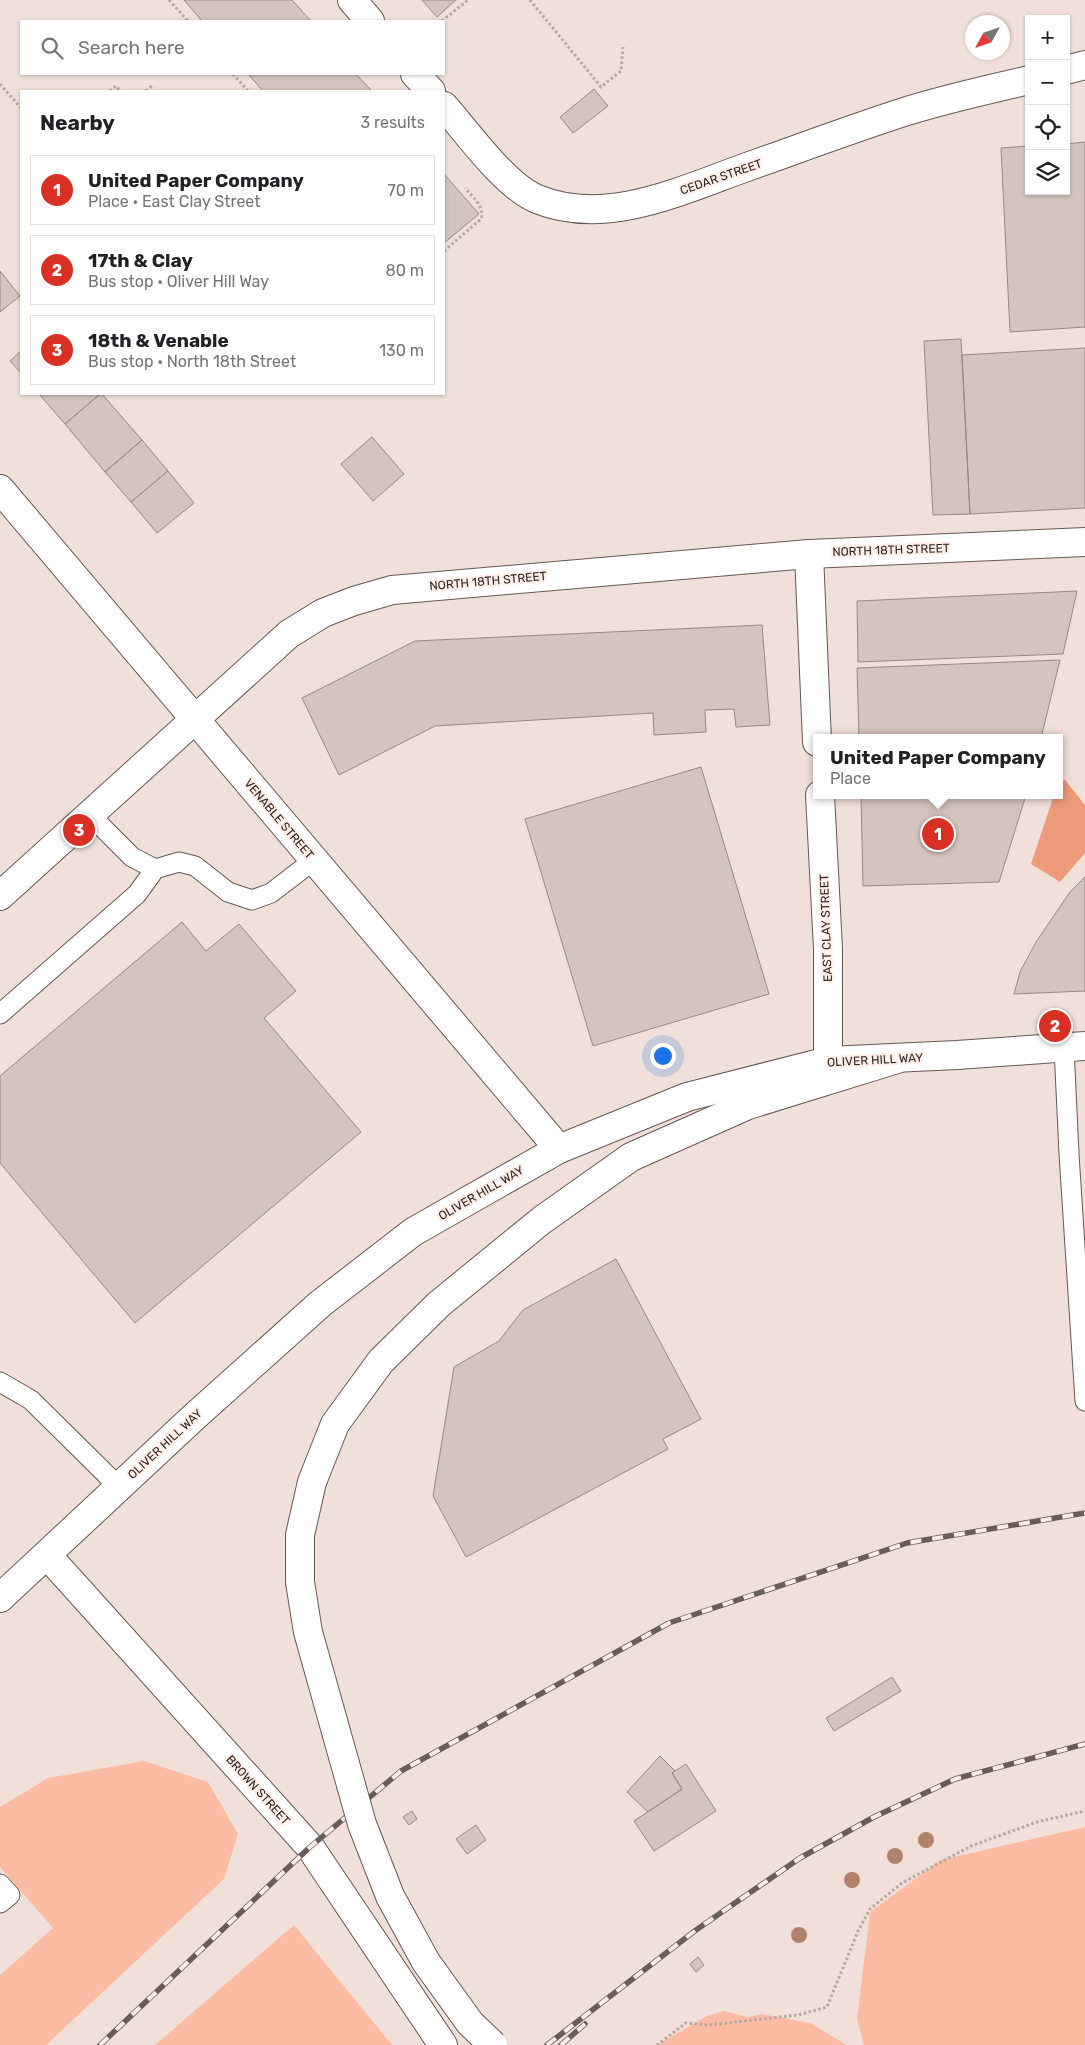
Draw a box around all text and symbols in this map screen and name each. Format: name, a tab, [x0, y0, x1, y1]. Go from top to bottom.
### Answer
north arrow	[965, 15, 1010, 60]
map controls	[1025, 15, 1070, 195]
button: +	[1025, 15, 1070, 60]
search box	[20, 20, 445, 75]
icon: search	[38, 34, 66, 62]
text: Search here	[78, 36, 185, 59]
button: −	[1025, 60, 1070, 105]
button: locate	[1025, 105, 1070, 150]
text: Nearby	[40, 110, 115, 135]
text: 3 results	[360, 113, 425, 132]
button: layers	[1025, 150, 1070, 195]
street label: CEDAR STREET	[678, 156, 764, 198]
text: United Paper Company	[88, 169, 304, 192]
text: 1	[53, 181, 61, 200]
text: 70 m	[387, 181, 424, 200]
text: Place · East Clay Street	[88, 192, 261, 211]
text: 17th & Clay	[88, 249, 193, 272]
text: 2	[52, 261, 62, 280]
text: 80 m	[386, 261, 424, 280]
text: Bus stop · Oliver Hill Way	[88, 272, 269, 291]
text: 18th & Venable	[88, 329, 229, 352]
text: 3	[52, 341, 62, 360]
text: 130 m	[379, 341, 424, 360]
text: Bus stop · North 18th Street	[88, 352, 296, 371]
street label: NORTH 18TH STREET	[832, 541, 950, 559]
street label: NORTH 18TH STREET	[429, 569, 547, 593]
popup	[813, 734, 1063, 799]
text: United Paper Company	[830, 746, 1046, 769]
text: Place	[830, 769, 871, 788]
street label: VENABLE STREET	[241, 776, 317, 862]
pin: 3	[63, 811, 95, 849]
pin: 1	[922, 815, 954, 853]
street label: EAST CLAY STREET	[817, 874, 835, 982]
pin: 2	[1039, 1007, 1071, 1045]
your location	[650, 1043, 676, 1069]
street label: OLIVER HILL WAY	[827, 1050, 924, 1070]
street label: OLIVER HILL WAY	[436, 1163, 526, 1223]
street label: OLIVER HILL WAY	[125, 1406, 205, 1482]
street label: BROWN STREET	[223, 1752, 293, 1828]

